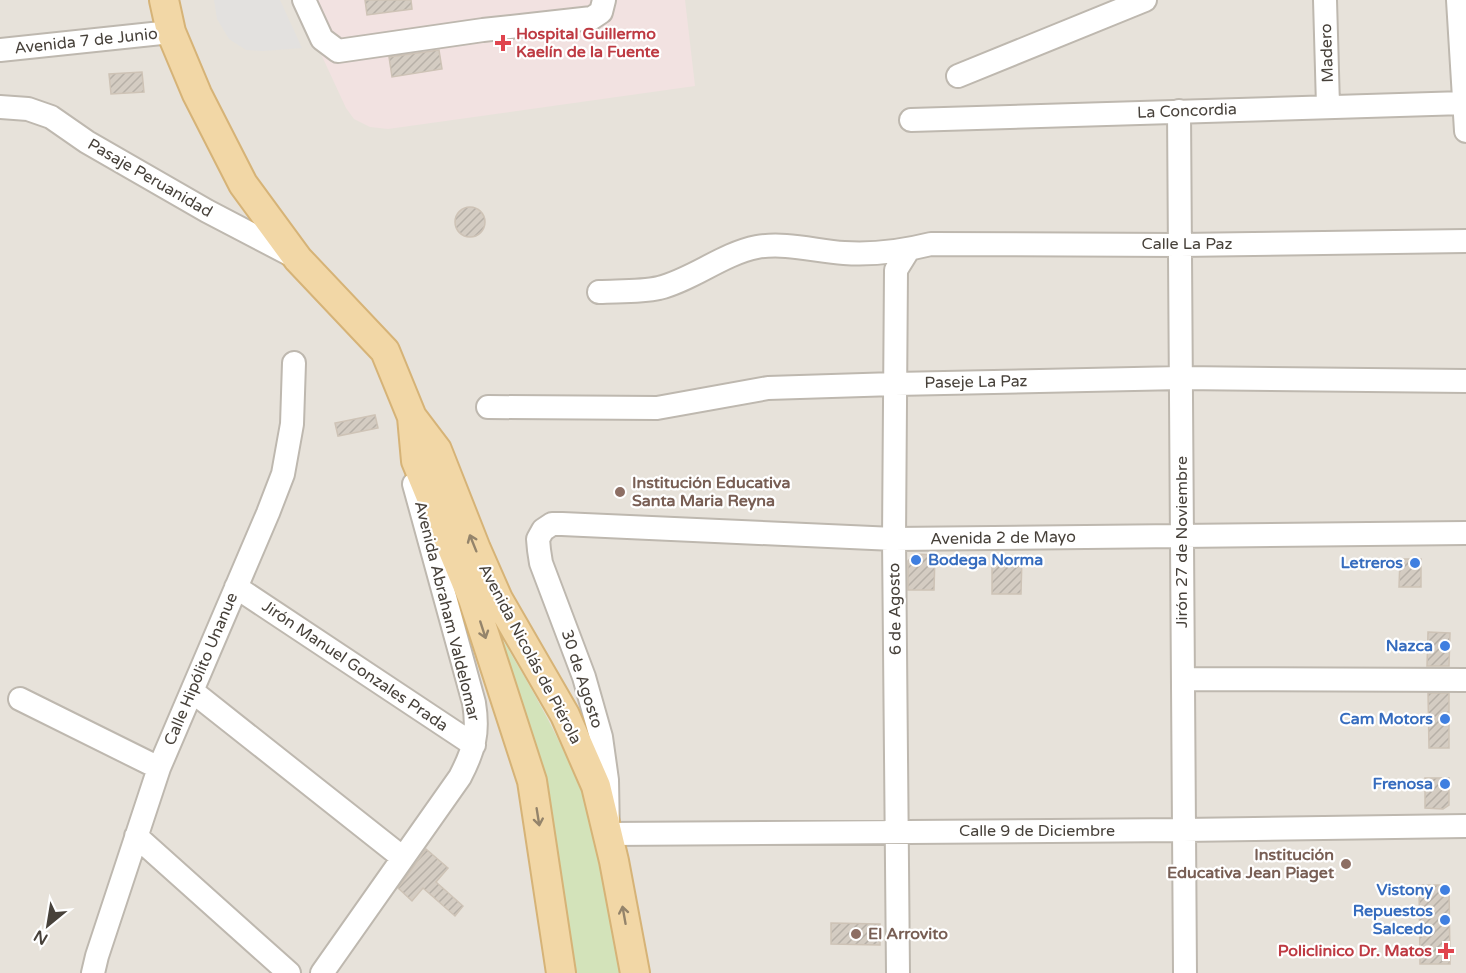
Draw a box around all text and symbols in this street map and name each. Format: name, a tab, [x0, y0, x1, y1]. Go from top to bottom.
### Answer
street label: Madero	[1316, 23, 1338, 83]
street label: Avenida 7 de Junio	[13, 24, 159, 58]
place label: Hospital Guillermo Kaelín de la Fuente	[516, 24, 660, 62]
marker: Hospital Guillermo Kaelín de la Fuente	[494, 34, 512, 52]
street label: La Concordia	[1137, 99, 1237, 123]
street label: Pasaje Peruanidad	[84, 134, 216, 222]
street label: Calle La Paz	[1142, 234, 1233, 254]
street label: Paseje La Paz	[924, 371, 1028, 393]
street label: Jirón 27 de Noviembre	[1172, 456, 1192, 628]
place label: Institución Educativa Santa Maria Reyna	[632, 473, 790, 511]
marker: Institución Educativa Santa Maria Reyna	[613, 485, 627, 499]
street label: Avenida Abraham Valdelomar	[410, 499, 484, 724]
street label: Avenida 2 de Mayo	[930, 527, 1076, 549]
one-way arrow	[467, 534, 478, 553]
place label: Bodega Norma	[928, 550, 1043, 570]
marker: Bodega Norma	[909, 553, 923, 567]
place label: Letreros	[1340, 553, 1403, 573]
marker: Letreros	[1408, 556, 1422, 570]
street label: Avenida Nicolás de Piérola	[474, 561, 586, 747]
street label: 6 de Agosto	[884, 563, 906, 655]
street label: Calle Hipólito Unanue	[160, 590, 242, 748]
street label: Jirón Manuel Gonzales Prada	[258, 596, 452, 736]
one-way arrow	[478, 620, 489, 639]
street label: 30 de Agosto	[557, 627, 607, 731]
place label: Nazca	[1386, 636, 1433, 656]
marker: Nazca	[1438, 639, 1452, 653]
place label: Cam Motors	[1340, 709, 1433, 729]
marker: Cam Motors	[1438, 712, 1452, 726]
place label: Frenosa	[1373, 774, 1433, 794]
marker: Frenosa	[1438, 777, 1452, 791]
one-way arrow	[532, 807, 543, 827]
street label: Calle 9 de Diciembre	[959, 821, 1115, 841]
place label: Institución Educativa Jean Piaget	[1167, 845, 1335, 883]
marker: Institución Educativa Jean Piaget	[1339, 857, 1353, 871]
place label: Vistony	[1377, 880, 1433, 900]
marker: Vistony	[1438, 883, 1452, 897]
north arrow	[18, 895, 78, 955]
place label: Repuestos Salcedo	[1353, 901, 1433, 939]
one-way arrow	[618, 906, 629, 926]
marker: Repuestos Salcedo	[1438, 913, 1452, 927]
place label: El Arrovito	[868, 924, 948, 944]
text: N	[30, 925, 52, 949]
marker: El Arrovito	[849, 927, 863, 941]
place label: Policlinico Dr. Matos	[1278, 941, 1432, 961]
marker: Policlinico Dr. Matos	[1437, 942, 1455, 960]

